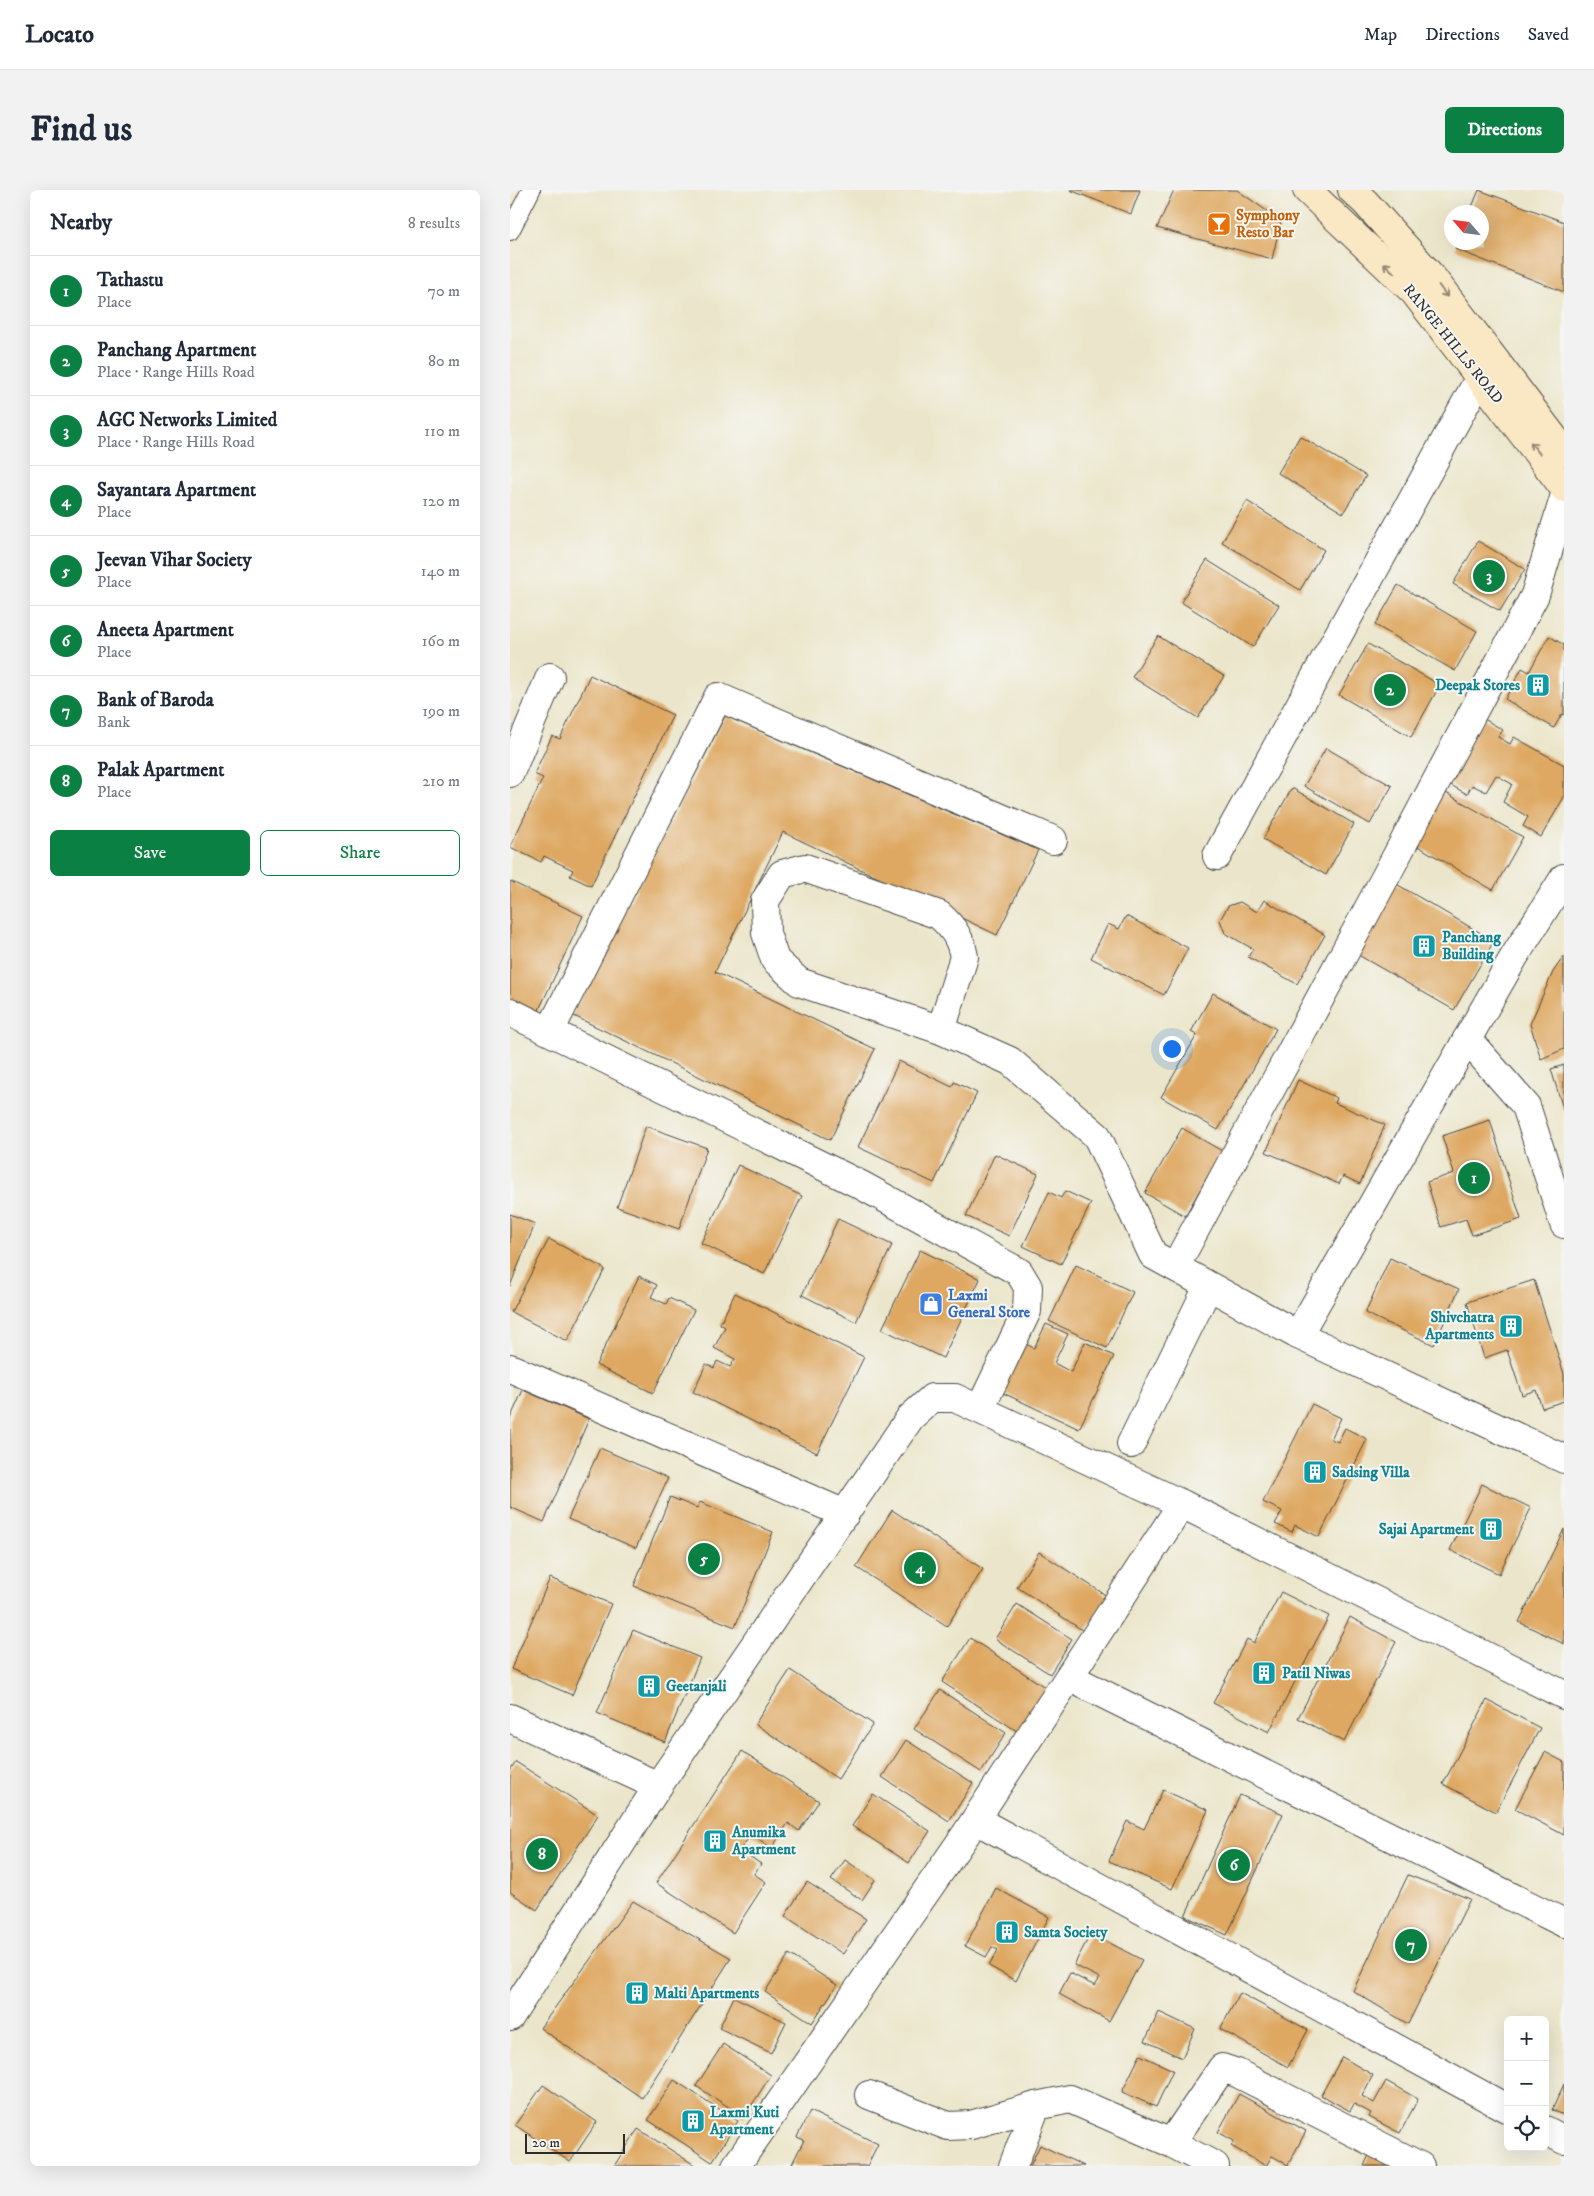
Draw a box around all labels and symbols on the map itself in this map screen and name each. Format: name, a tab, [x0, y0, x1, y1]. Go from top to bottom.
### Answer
north arrow	[1444, 205, 1489, 250]
place label: Symphony Resto Bar	[1236, 206, 1300, 242]
bar icon: Symphony Resto Bar	[1206, 211, 1232, 237]
one-way arrow	[1383, 262, 1395, 274]
street label: RANGE HILLS ROAD	[1399, 280, 1507, 408]
one-way arrow	[1437, 284, 1448, 297]
one-way arrow	[1530, 441, 1540, 455]
pin: 3	[1473, 557, 1505, 595]
pin: 2	[1374, 671, 1406, 709]
building icon: Deepak Stores	[1525, 672, 1551, 698]
place label: Deepak Stores	[1435, 676, 1520, 695]
place label: Panchang Building	[1442, 928, 1501, 964]
building icon: Panchang Building	[1411, 933, 1437, 959]
your location	[1159, 1036, 1185, 1062]
pin: 1	[1458, 1159, 1490, 1197]
place label: Laxmi General Store	[948, 1286, 1031, 1322]
shop icon: Laxmi General Store	[918, 1291, 944, 1317]
place label: Shivchatra Apartments	[1424, 1308, 1495, 1344]
building icon: Shivchatra Apartments	[1498, 1313, 1524, 1339]
building icon: Sadsing Villa	[1302, 1459, 1328, 1485]
place label: Sadsing Villa	[1332, 1463, 1410, 1482]
building icon: Sajai Apartment	[1478, 1516, 1504, 1542]
place label: Sajai Apartment	[1379, 1520, 1474, 1539]
pin: 5	[688, 1540, 720, 1578]
pin: 4	[904, 1549, 936, 1587]
building icon: Patil Niwas	[1251, 1660, 1277, 1686]
place label: Patil Niwas	[1282, 1664, 1350, 1683]
building icon: Geetanjali	[636, 1673, 662, 1699]
place label: Geetanjali	[666, 1677, 726, 1696]
place label: Anumika Apartment	[731, 1823, 796, 1859]
building icon: Anumika Apartment	[702, 1828, 728, 1854]
pin: 8	[526, 1835, 558, 1873]
pin: 6	[1218, 1846, 1250, 1884]
building icon: Samta Society	[994, 1919, 1020, 1945]
place label: Samta Society	[1024, 1923, 1108, 1942]
pin: 7	[1395, 1926, 1427, 1964]
building icon: Malti Apartments	[624, 1980, 650, 2006]
place label: Malti Apartments	[654, 1984, 759, 2003]
place label: Laxmi Kuti Apartment	[709, 2103, 779, 2139]
building icon: Laxmi Kuti Apartment	[680, 2108, 706, 2134]
scale bar	[525, 2131, 625, 2154]

